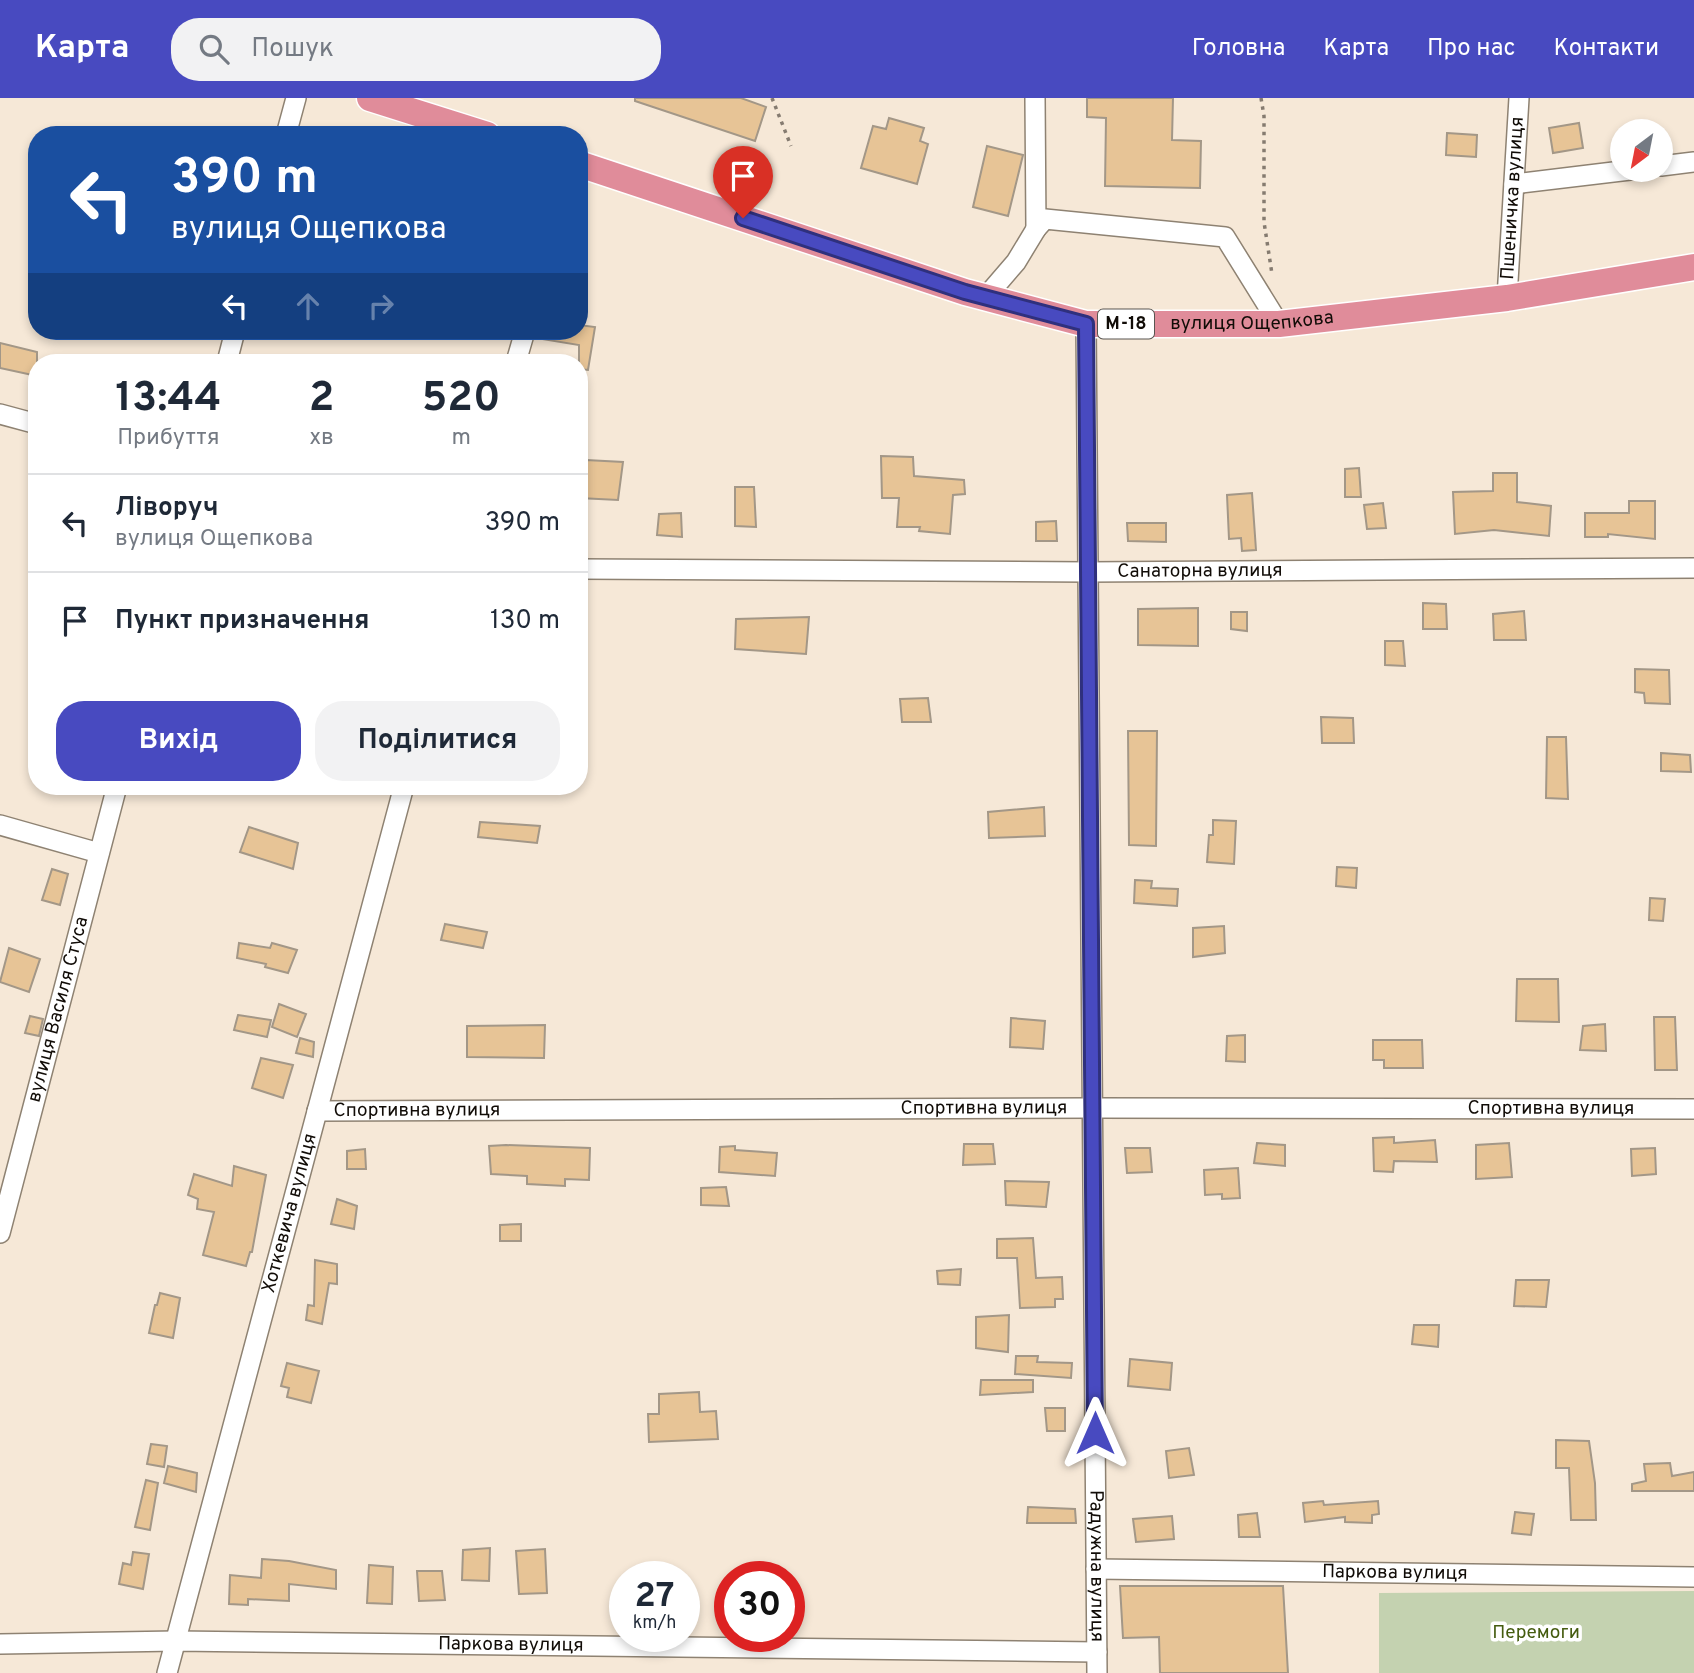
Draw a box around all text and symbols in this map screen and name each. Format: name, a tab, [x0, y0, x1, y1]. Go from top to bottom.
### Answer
search box	[171, 18, 661, 81]
text: Карта	[35, 28, 129, 70]
icon: search	[195, 30, 233, 68]
text: Пошук	[251, 33, 334, 66]
text: Головна	[1192, 34, 1285, 64]
text: Карта	[1323, 34, 1389, 64]
text: Про нас	[1427, 34, 1515, 64]
text: Контакти	[1553, 34, 1659, 64]
street label: Пшеничка вулиця	[1496, 116, 1530, 280]
north arrow	[1610, 119, 1673, 182]
map controls	[1610, 119, 1673, 182]
pin	[713, 146, 773, 218]
text: 390 m	[171, 149, 318, 211]
icon: left	[56, 154, 147, 245]
icon: arrive	[724, 157, 762, 195]
text: вулиця Ощепкова	[171, 210, 447, 250]
icon: left	[216, 287, 254, 325]
icon: ahead	[289, 287, 327, 325]
icon: right	[362, 287, 400, 325]
street label: вулиця Ощепкова	[1170, 306, 1335, 336]
road number: М-18	[1098, 309, 1154, 338]
text: 13:44	[115, 373, 221, 426]
text: 2	[309, 373, 334, 426]
text: 520	[422, 373, 501, 426]
text: Прибуття	[117, 424, 219, 453]
text: хв	[309, 424, 334, 453]
text: m	[451, 424, 471, 453]
text: Ліворуч	[115, 492, 218, 525]
icon: left	[56, 504, 94, 542]
text: 390 m	[485, 507, 560, 540]
text: вулиця Ощепкова	[115, 525, 313, 554]
street label: Санаторна вулиця	[1117, 559, 1283, 584]
icon: arrive	[56, 602, 94, 640]
text: Пункт призначення	[115, 605, 369, 638]
text: 130 m	[490, 605, 560, 638]
button: Вихід	[56, 701, 301, 781]
button: Поділитися	[315, 701, 560, 781]
street label: вулиця Василя Стуса	[23, 914, 94, 1105]
street label: Спортивна вулиця	[900, 1096, 1068, 1121]
street label: Спортивна вулиця	[1468, 1097, 1634, 1121]
street label: Спортивна вулиця	[333, 1098, 501, 1123]
street label: Хоткевича вулиця	[257, 1131, 323, 1296]
position arrow	[1058, 1396, 1132, 1470]
street label: Радужна вулиця	[1084, 1490, 1109, 1642]
street label: Паркова вулиця	[1322, 1560, 1468, 1586]
speed limit sign: 30	[714, 1561, 805, 1652]
text: 27	[635, 1575, 674, 1619]
text: km/h	[633, 1612, 676, 1635]
park label: Перемоги	[1492, 1621, 1580, 1645]
street label: Паркова вулиця	[438, 1632, 584, 1658]

